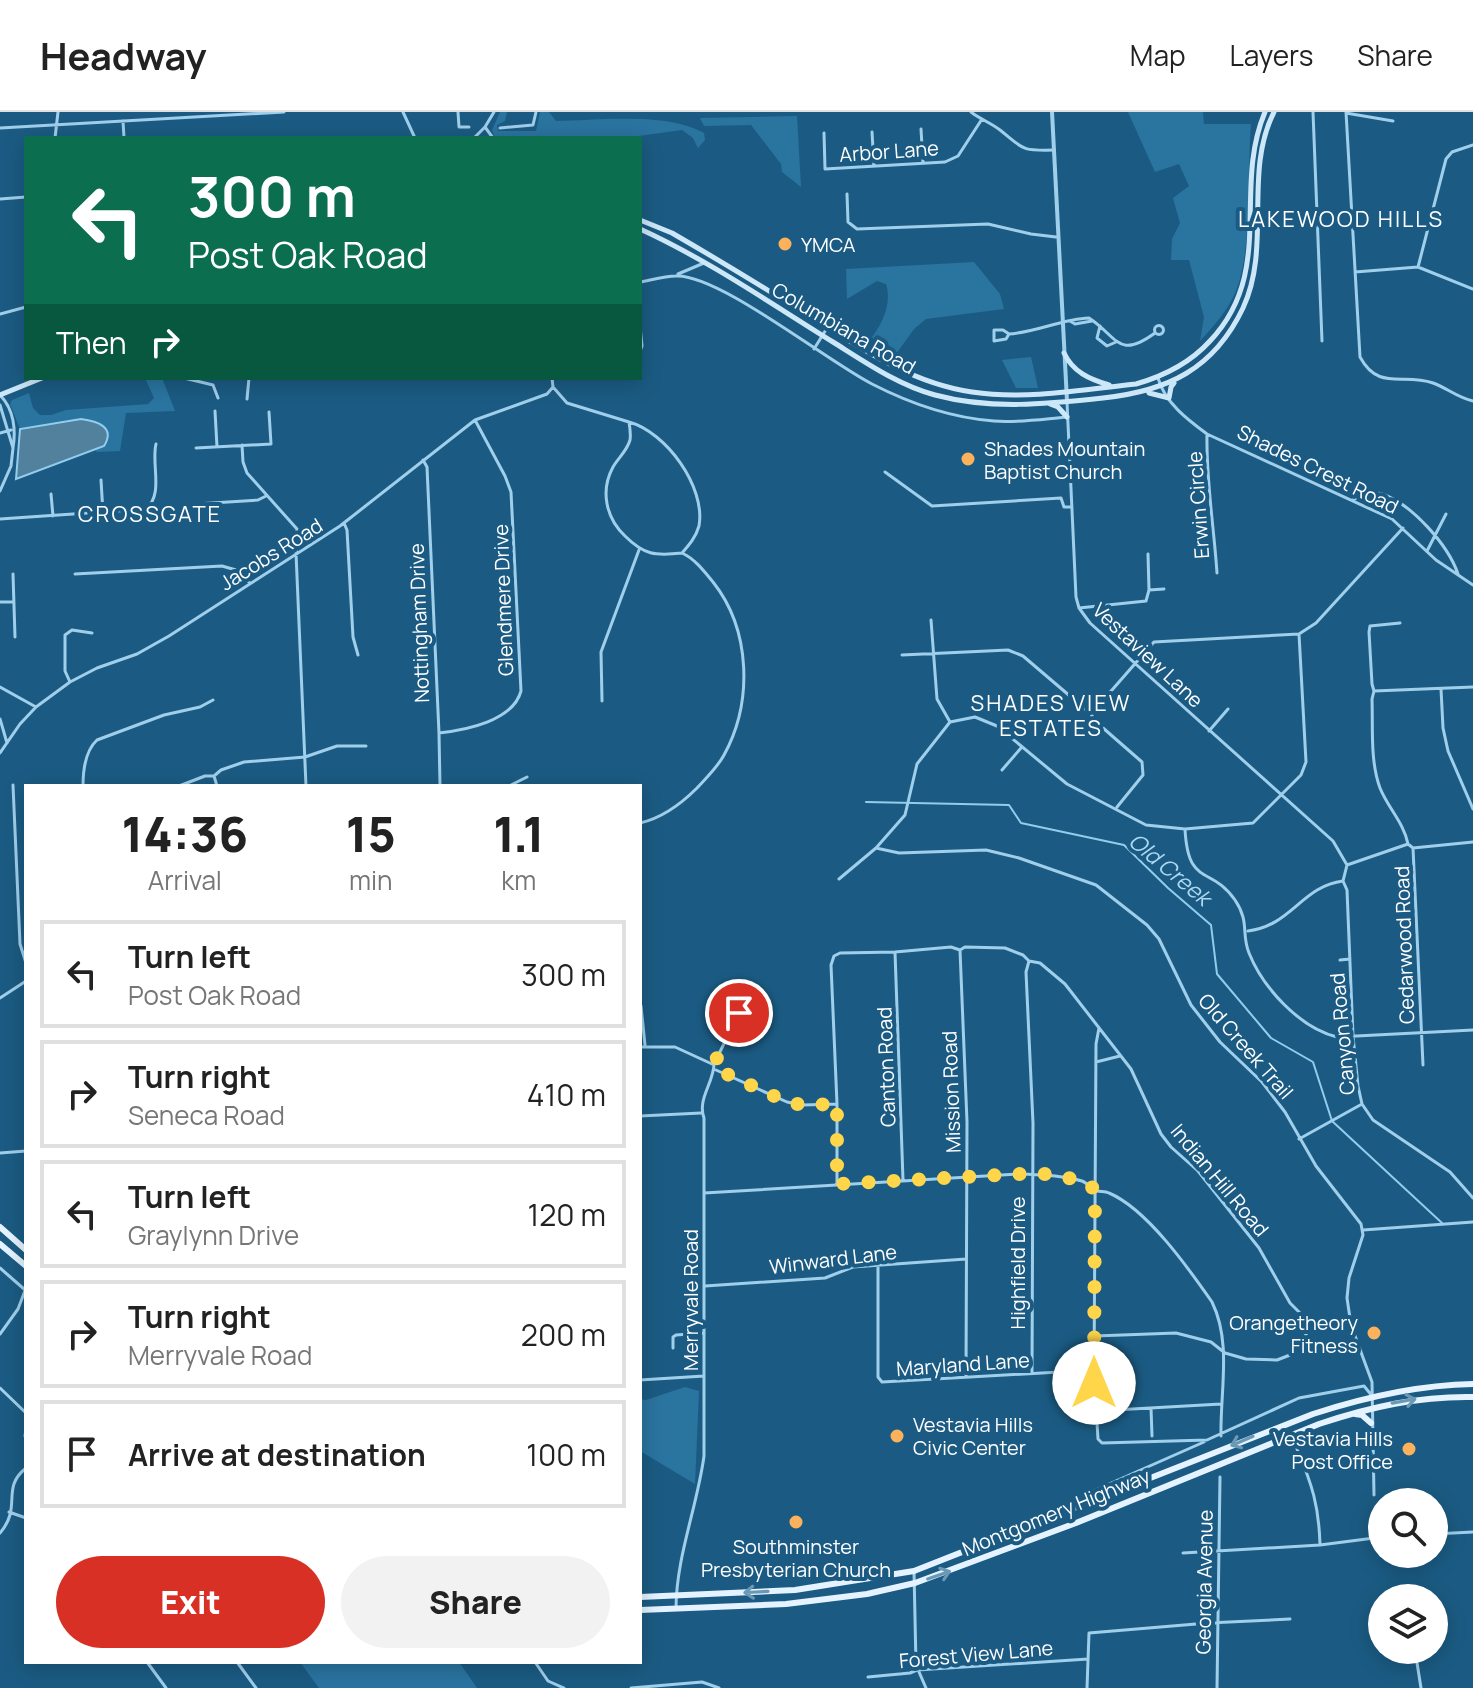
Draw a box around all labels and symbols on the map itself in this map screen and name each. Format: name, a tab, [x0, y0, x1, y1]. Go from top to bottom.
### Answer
street label: Arbor Lane	[838, 134, 940, 168]
district label: LAKEWOOD HILLS	[1238, 204, 1444, 234]
place label: YMCA	[801, 231, 856, 258]
marker: YMCA	[776, 235, 794, 253]
street label: Columbiana Road	[767, 276, 921, 380]
street label: Shades Crest Road	[1233, 418, 1403, 520]
place label: Shades Mountain Baptist Church	[984, 435, 1145, 485]
marker: Shades Mountain Baptist Church	[959, 450, 977, 468]
street label: Erwin Circle	[1181, 450, 1215, 560]
district label: CROSSGATE	[78, 499, 222, 529]
street label: Jacobs Road	[214, 512, 328, 596]
street label: Glendmere Drive	[487, 524, 519, 676]
street label: Nottingham Drive	[403, 543, 435, 703]
street label: Vestaview Lane	[1087, 597, 1209, 713]
district label: SHADES VIEW ESTATES	[971, 688, 1131, 743]
water label: Old Creek	[1123, 826, 1220, 914]
street label: Cedarwood Road	[1388, 866, 1420, 1024]
street label: Canyon Road	[1323, 972, 1361, 1096]
pin	[705, 979, 773, 1047]
street label: Old Creek Trail	[1193, 987, 1299, 1105]
street label: Canton Road	[870, 1007, 902, 1127]
street label: Mission Road	[935, 1030, 967, 1154]
street label: Indian Hill Road	[1165, 1118, 1275, 1242]
street label: Highfield Drive	[1004, 1196, 1031, 1330]
street label: Merryvale Road	[677, 1229, 704, 1371]
street label: Winward Lane	[768, 1238, 898, 1280]
place label: Orangetheory Fitness	[1229, 1309, 1358, 1359]
marker: Orangetheory Fitness	[1365, 1324, 1383, 1342]
position arrow	[1052, 1341, 1136, 1425]
street label: Maryland Lane	[895, 1346, 1031, 1382]
one-way arrow	[1391, 1392, 1417, 1407]
place label: Vestavia Hills Civic Center	[913, 1411, 1033, 1461]
place label: Vestavia Hills Post Office	[1273, 1425, 1393, 1475]
marker: Vestavia Hills Civic Center	[888, 1427, 906, 1445]
one-way arrow	[1230, 1435, 1255, 1450]
marker: Vestavia Hills Post Office	[1400, 1440, 1418, 1458]
street label: Montgomery Highway	[958, 1462, 1154, 1562]
street label: Georgia Avenue	[1189, 1510, 1219, 1654]
marker: Southminster Presbyterian Church	[787, 1513, 805, 1531]
place label: Southminster Presbyterian Church	[701, 1533, 891, 1583]
one-way arrow	[926, 1566, 951, 1581]
one-way arrow	[743, 1584, 770, 1599]
street label: Forest View Lane	[898, 1634, 1054, 1674]

